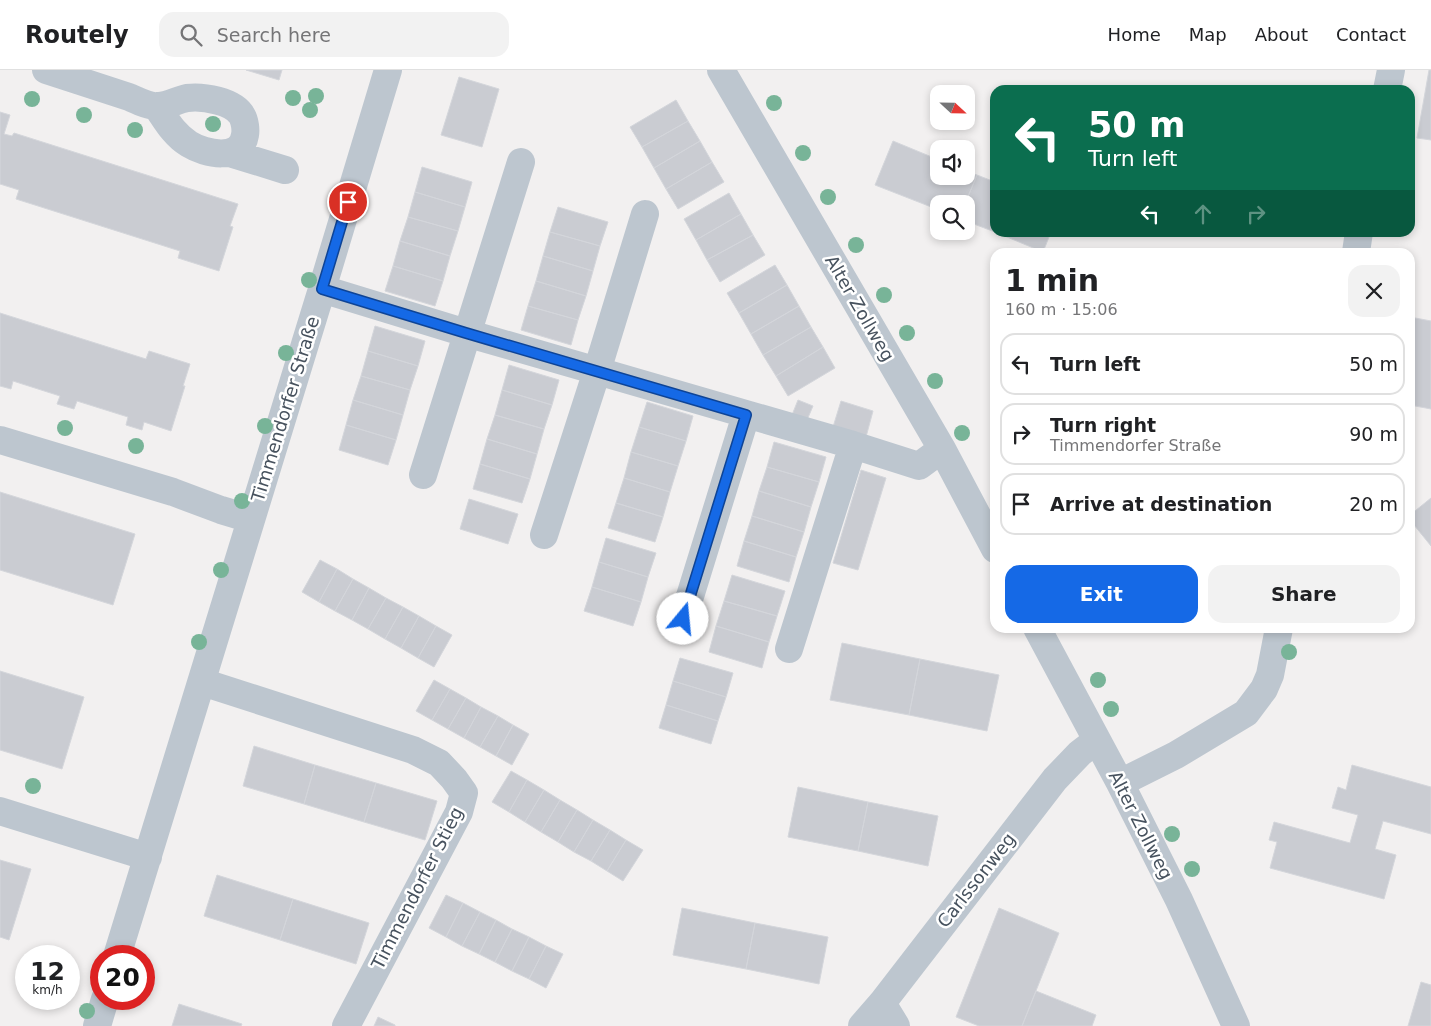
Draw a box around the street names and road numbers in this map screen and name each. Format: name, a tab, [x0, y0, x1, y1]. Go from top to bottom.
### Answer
street label: Alter Zollweg	[821, 251, 899, 365]
street label: Timmendorfer Straße	[246, 314, 323, 505]
street label: Alter Zollweg	[1105, 767, 1177, 883]
street label: Timmendorfer Stieg	[366, 803, 467, 974]
street label: Carlssonweg	[933, 828, 1019, 932]

